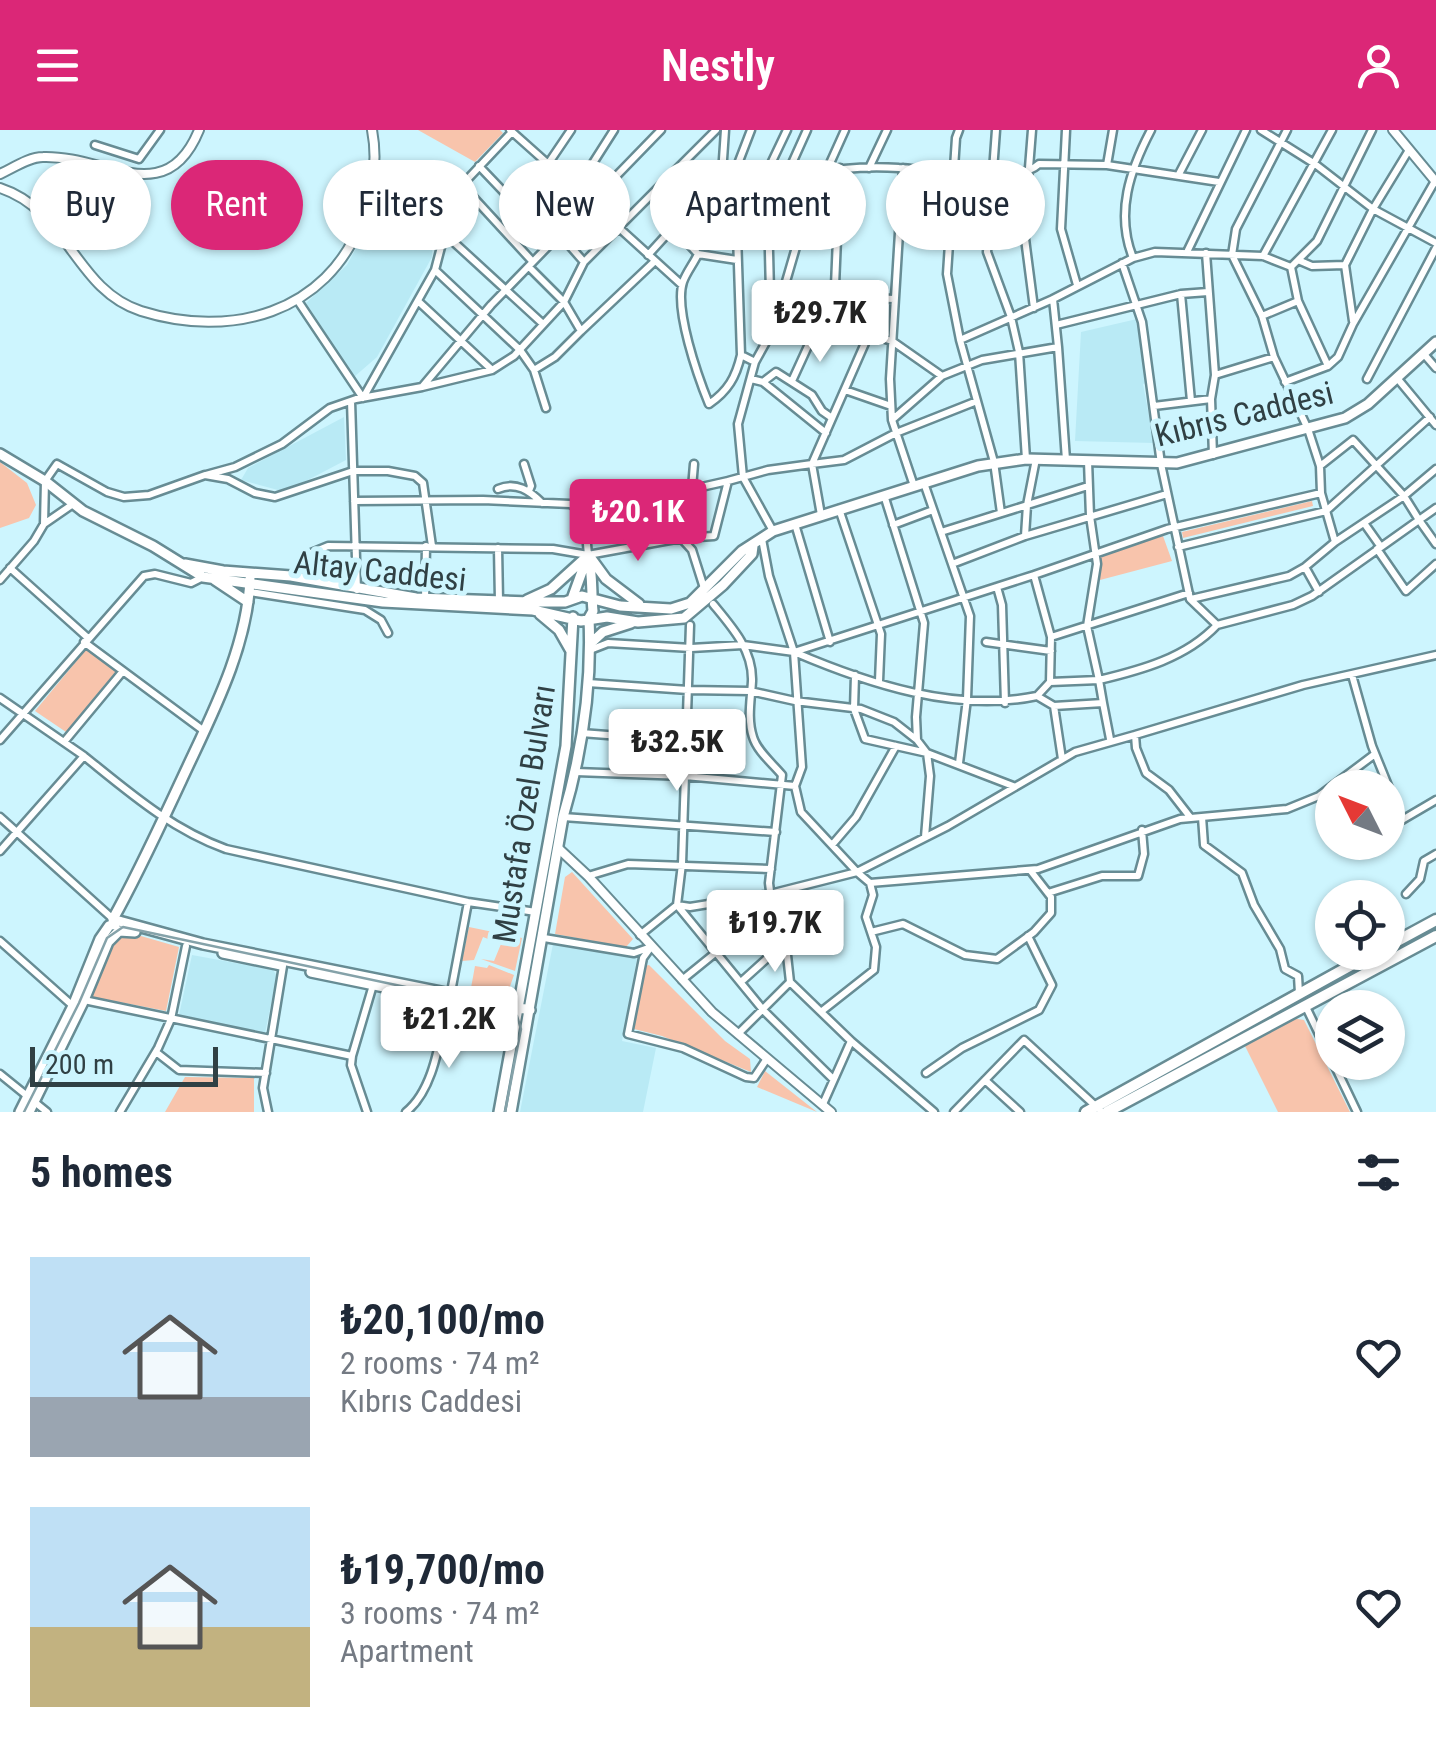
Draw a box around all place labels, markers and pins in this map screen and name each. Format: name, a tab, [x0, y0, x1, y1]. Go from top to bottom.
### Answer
pin: ₺29.7K	[739, 280, 901, 365]
pin: ₺20.1K	[557, 479, 719, 564]
pin: ₺32.5K	[596, 709, 758, 794]
pin: ₺19.7K	[694, 890, 856, 975]
pin: ₺21.2K	[368, 986, 530, 1071]

